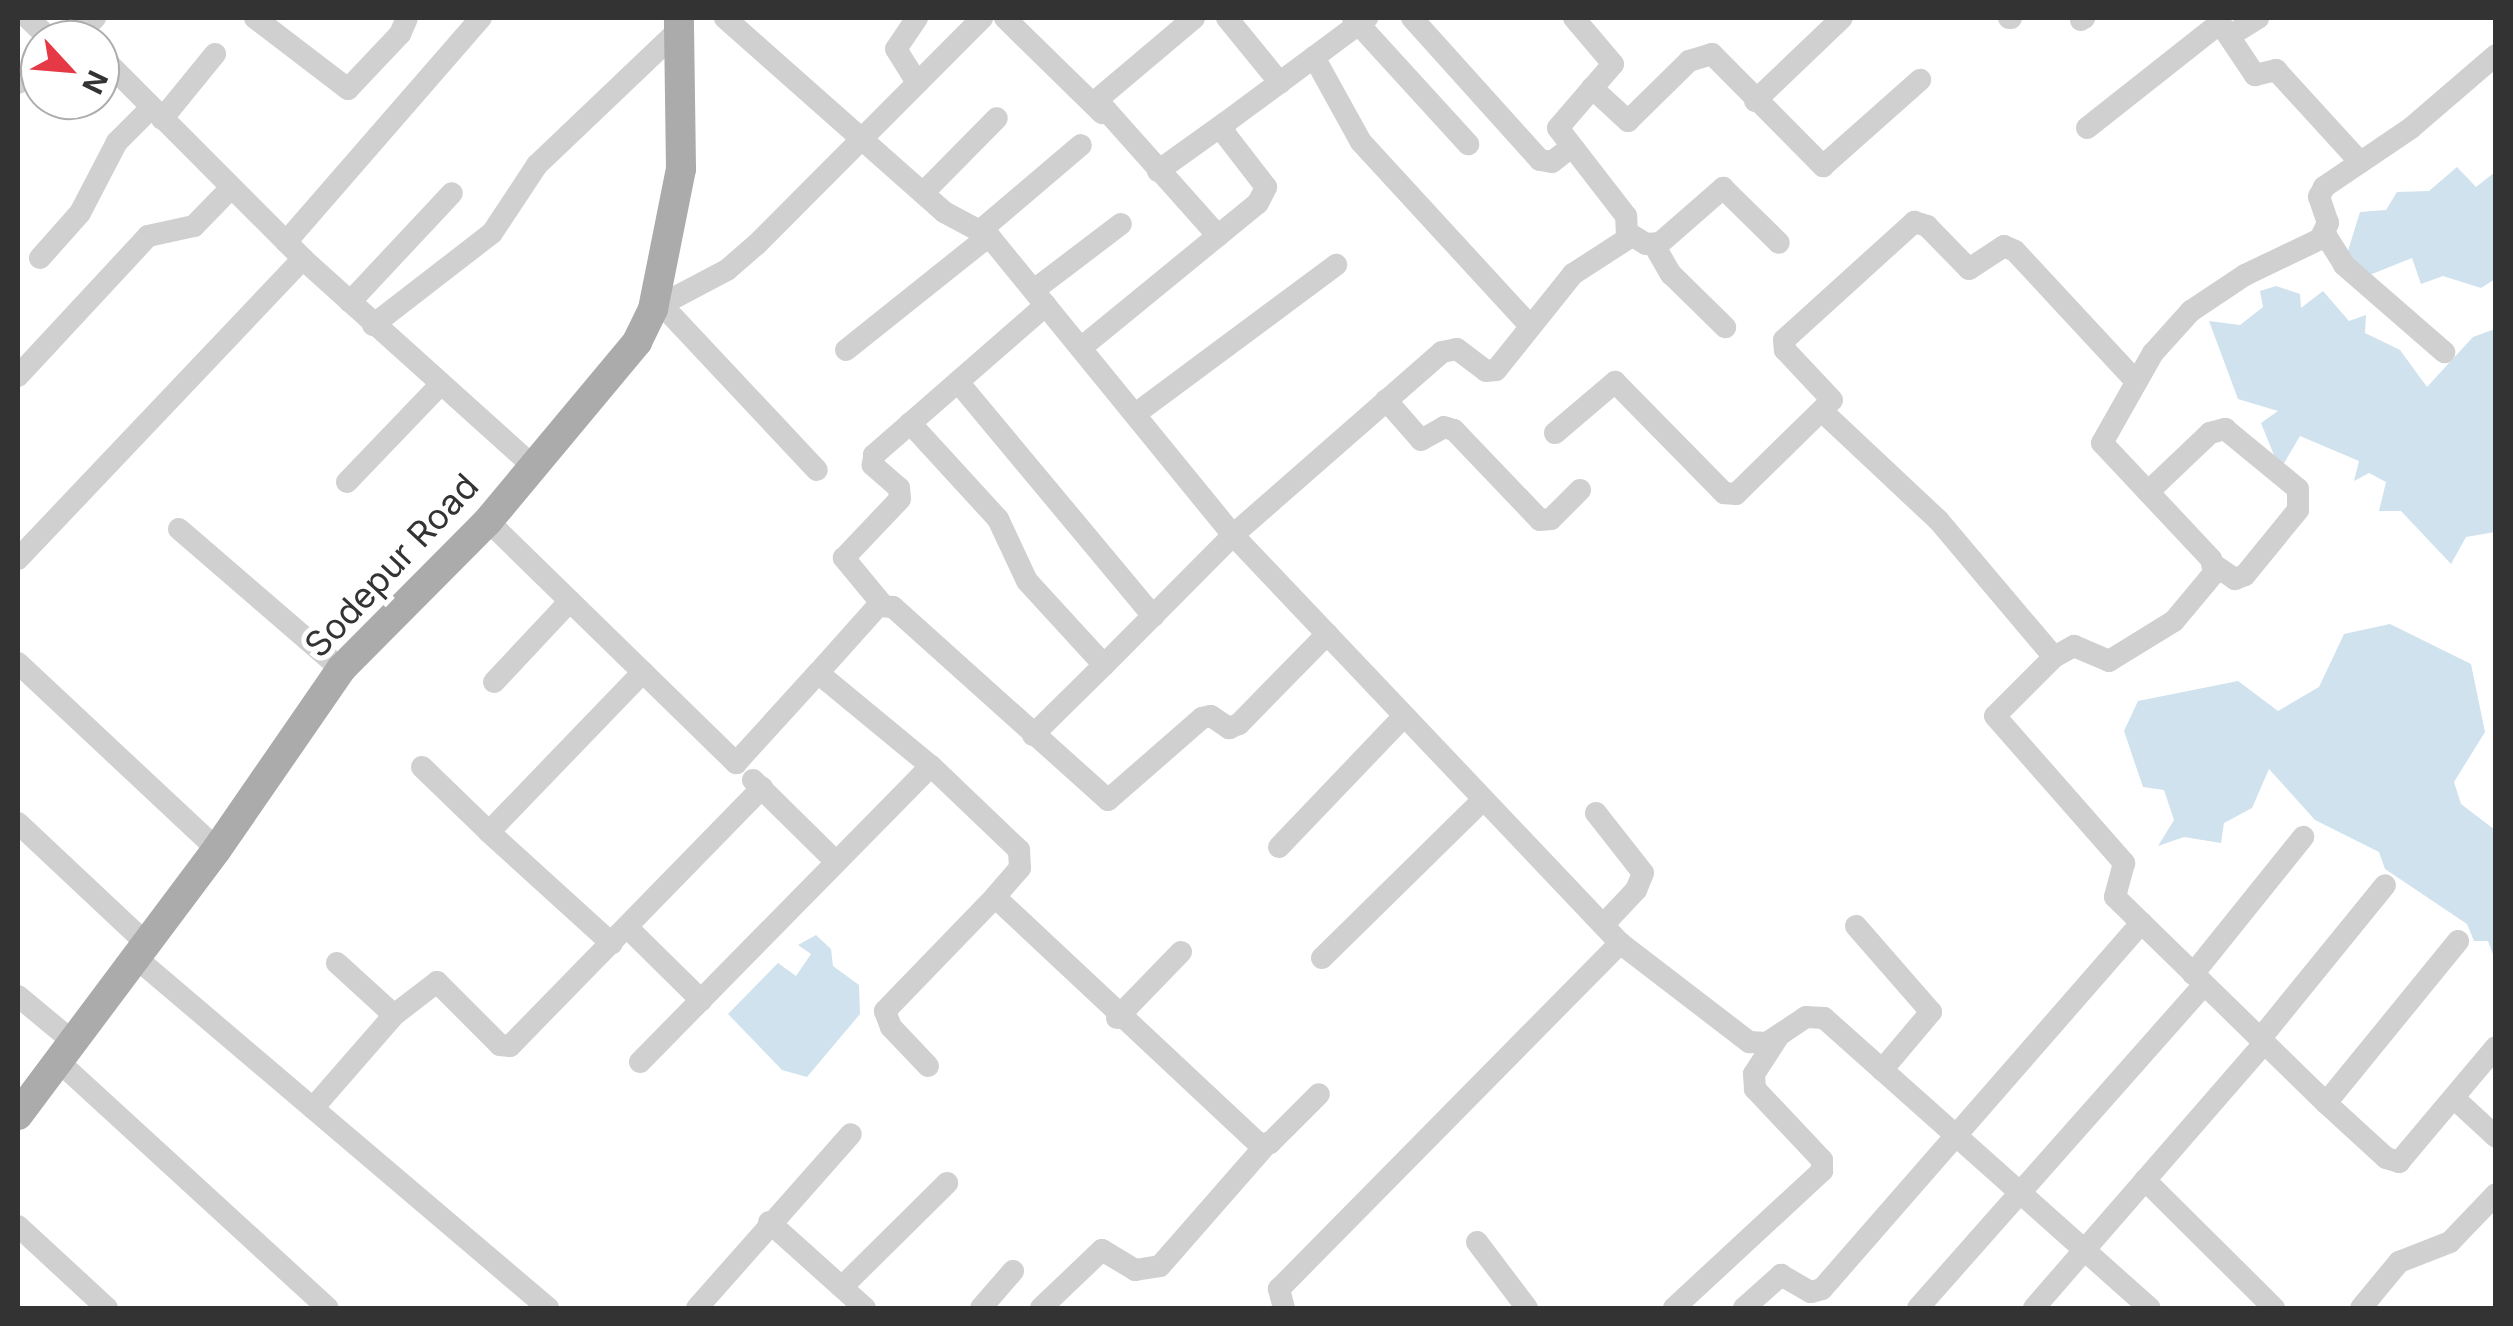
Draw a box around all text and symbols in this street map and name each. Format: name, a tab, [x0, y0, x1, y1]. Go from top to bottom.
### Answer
north arrow	[20, 20, 120, 120]
text: N	[75, 65, 115, 99]
street label: Sodepur Road	[296, 465, 486, 665]

